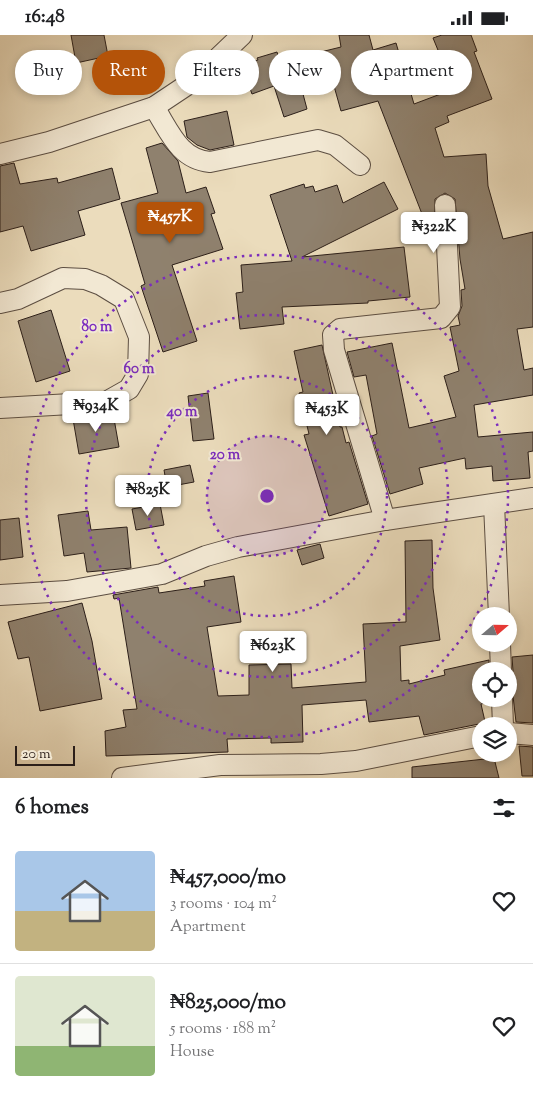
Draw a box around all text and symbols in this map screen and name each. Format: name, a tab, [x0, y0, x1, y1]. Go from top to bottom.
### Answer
text: 16:48	[25, 4, 65, 31]
chip: Buy	[15, 50, 82, 95]
chip: Rent	[92, 50, 165, 95]
chip: Filters	[175, 50, 259, 95]
chip: New	[269, 50, 341, 95]
chip: Apartment	[351, 50, 472, 95]
pin: ₦457K	[135, 201, 205, 244]
text: ₦457K	[148, 206, 192, 229]
pin: ₦322K	[399, 211, 469, 254]
text: ₦322K	[412, 216, 456, 239]
text: 80 m	[81, 317, 113, 338]
text: 60 m	[124, 359, 155, 380]
pin: ₦934K	[61, 391, 131, 433]
pin: ₦453K	[292, 393, 362, 436]
text: ₦934K	[73, 395, 119, 418]
text: ₦453K	[305, 398, 349, 421]
text: 40 m	[166, 402, 198, 423]
text: 20 m	[210, 445, 241, 466]
pin: ₦825K	[113, 475, 183, 517]
text: ₦825K	[126, 479, 170, 502]
centre of rings	[258, 487, 276, 505]
north arrow	[472, 607, 518, 653]
map controls	[472, 607, 517, 762]
pin: ₦623K	[238, 631, 308, 673]
text: ₦623K	[251, 635, 295, 658]
button: locate	[472, 662, 517, 707]
button: layers	[472, 717, 517, 762]
scale bar	[15, 743, 75, 766]
text: 20 m	[22, 745, 51, 765]
text: 6 homes	[15, 793, 89, 823]
icon: filters	[490, 794, 518, 822]
text: ₦457,000/mo	[170, 863, 286, 893]
icon: home	[55, 871, 115, 931]
icon: heart	[490, 887, 518, 915]
text: 3 rooms · 104 m²	[170, 893, 277, 916]
text: Apartment	[170, 916, 246, 939]
text: ₦825,000/mo	[170, 988, 286, 1018]
icon: home	[55, 996, 115, 1056]
icon: heart	[490, 1012, 518, 1040]
text: 5 rooms · 188 m²	[170, 1018, 276, 1041]
text: House	[170, 1041, 214, 1064]

